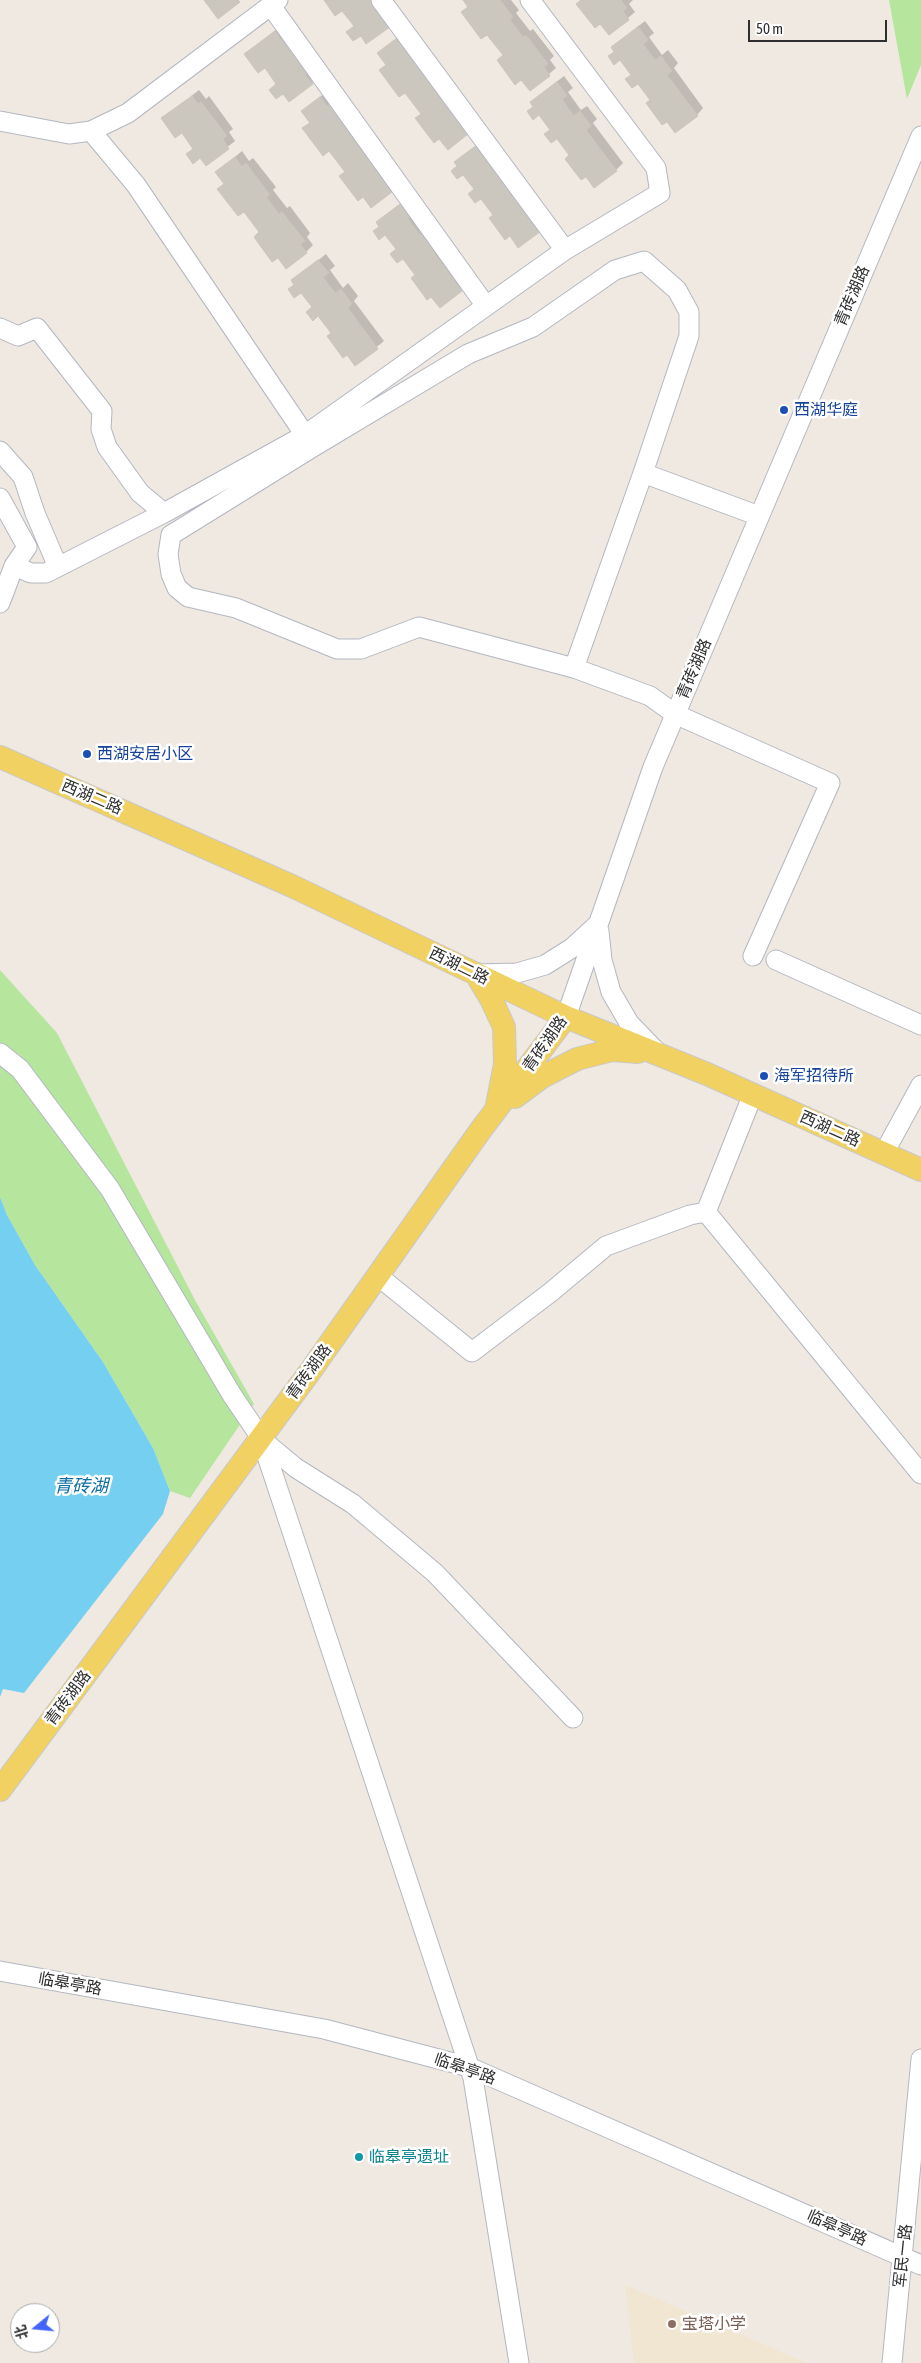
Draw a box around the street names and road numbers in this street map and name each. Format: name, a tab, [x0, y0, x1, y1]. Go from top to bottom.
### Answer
street label: 青砖湖路	[831, 263, 873, 329]
street label: 青砖湖路	[673, 636, 715, 702]
street label: 西湖二路	[59, 776, 125, 818]
street label: 西湖二路	[426, 943, 492, 989]
street label: 青砖湖路	[519, 1012, 571, 1076]
street label: 西湖二路	[797, 1107, 863, 1151]
street label: 青砖湖路	[282, 1340, 336, 1404]
street label: 青砖湖路	[41, 1667, 95, 1729]
street label: 临皋亭路	[37, 1969, 103, 1999]
street label: 临皋亭路	[432, 2050, 498, 2088]
street label: 临皋亭路	[804, 2206, 870, 2250]
street label: 军民一路	[890, 2223, 916, 2289]

